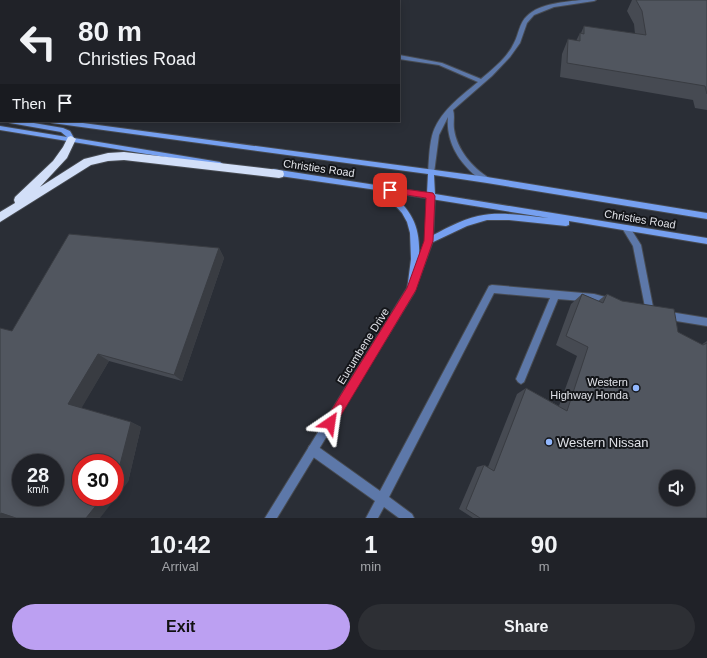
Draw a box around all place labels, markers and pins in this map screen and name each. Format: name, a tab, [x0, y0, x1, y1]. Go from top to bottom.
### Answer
pin	[373, 173, 407, 207]
place label: Western Highway Honda	[550, 376, 629, 401]
marker: Western Highway Honda	[631, 383, 641, 393]
place label: Western Nissan	[557, 435, 649, 450]
marker: Western Nissan	[544, 437, 554, 447]

